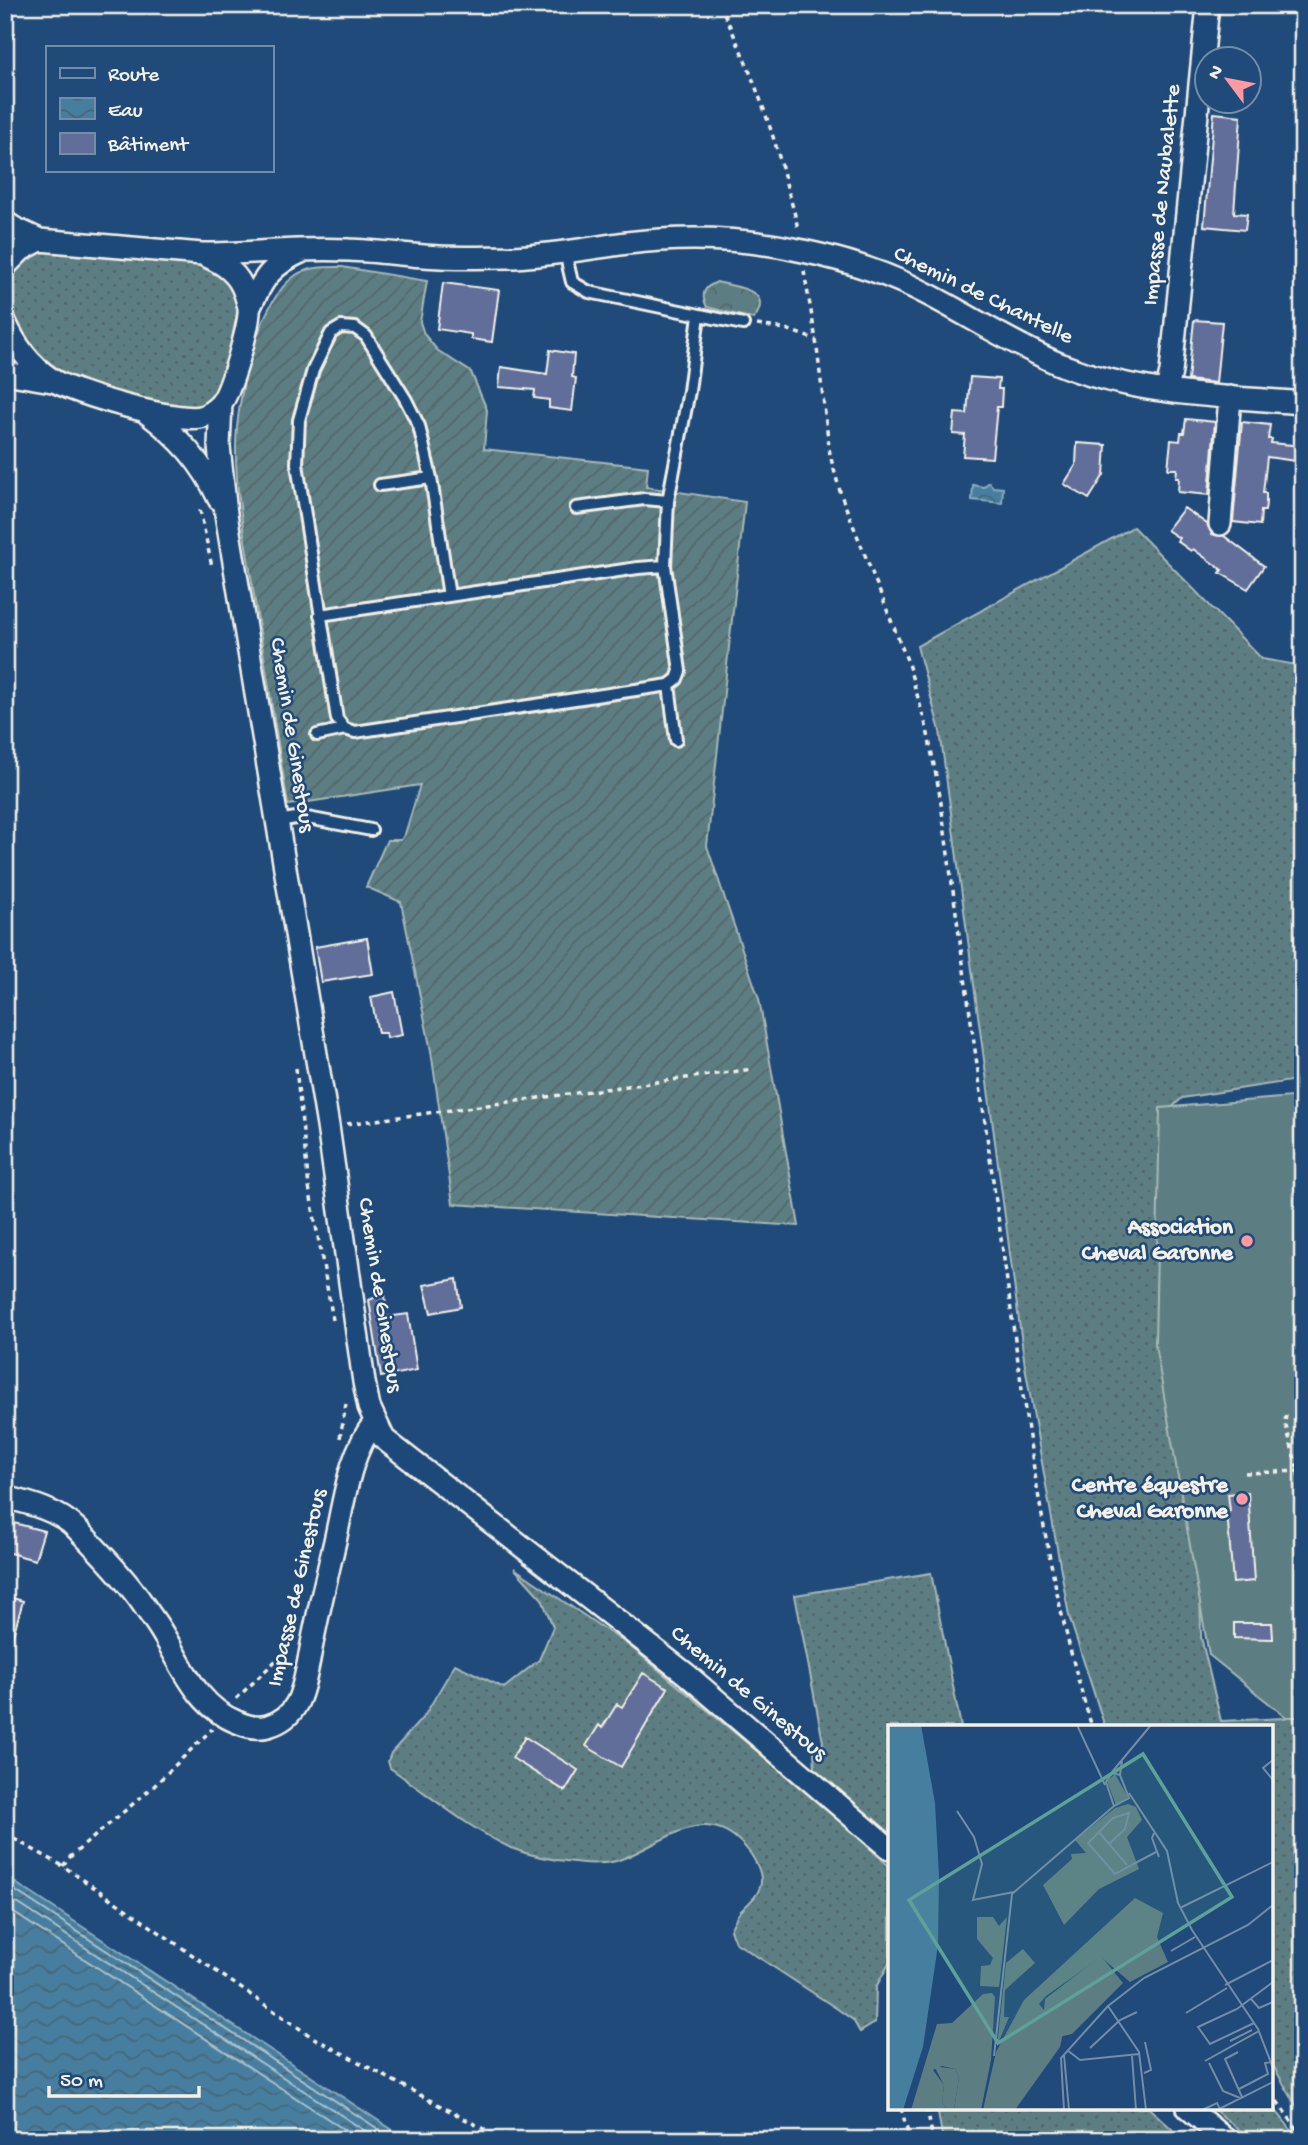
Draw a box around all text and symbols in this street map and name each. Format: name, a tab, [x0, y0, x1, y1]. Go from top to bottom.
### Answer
legend	[46, 46, 273, 172]
north arrow	[1192, 46, 1262, 116]
text: N	[1204, 61, 1230, 84]
text: Route	[108, 64, 160, 89]
street label: Impasse de Naubalette	[1138, 82, 1188, 307]
text: Eau	[108, 100, 143, 125]
text: Bâtiment	[107, 134, 190, 159]
street label: Chemin de Chantelle	[889, 241, 1078, 352]
street label: Chemin de Ginestous	[262, 636, 320, 835]
street label: Chemin de Ginestous	[350, 1196, 408, 1395]
place label: Association Cheval Garonne	[1082, 1215, 1234, 1268]
marker: Association Cheval Garonne	[1239, 1233, 1255, 1249]
place label: Centre équestre Cheval Garonne	[1072, 1473, 1229, 1526]
street label: Impasse de Ginestous	[262, 1486, 334, 1690]
marker: Centre équestre Cheval Garonne	[1234, 1491, 1250, 1507]
street label: Chemin de Ginestous	[664, 1620, 832, 1768]
inset map	[888, 1725, 1273, 2110]
scale bar	[49, 2054, 200, 2098]
text: 50 m	[60, 2070, 103, 2095]

